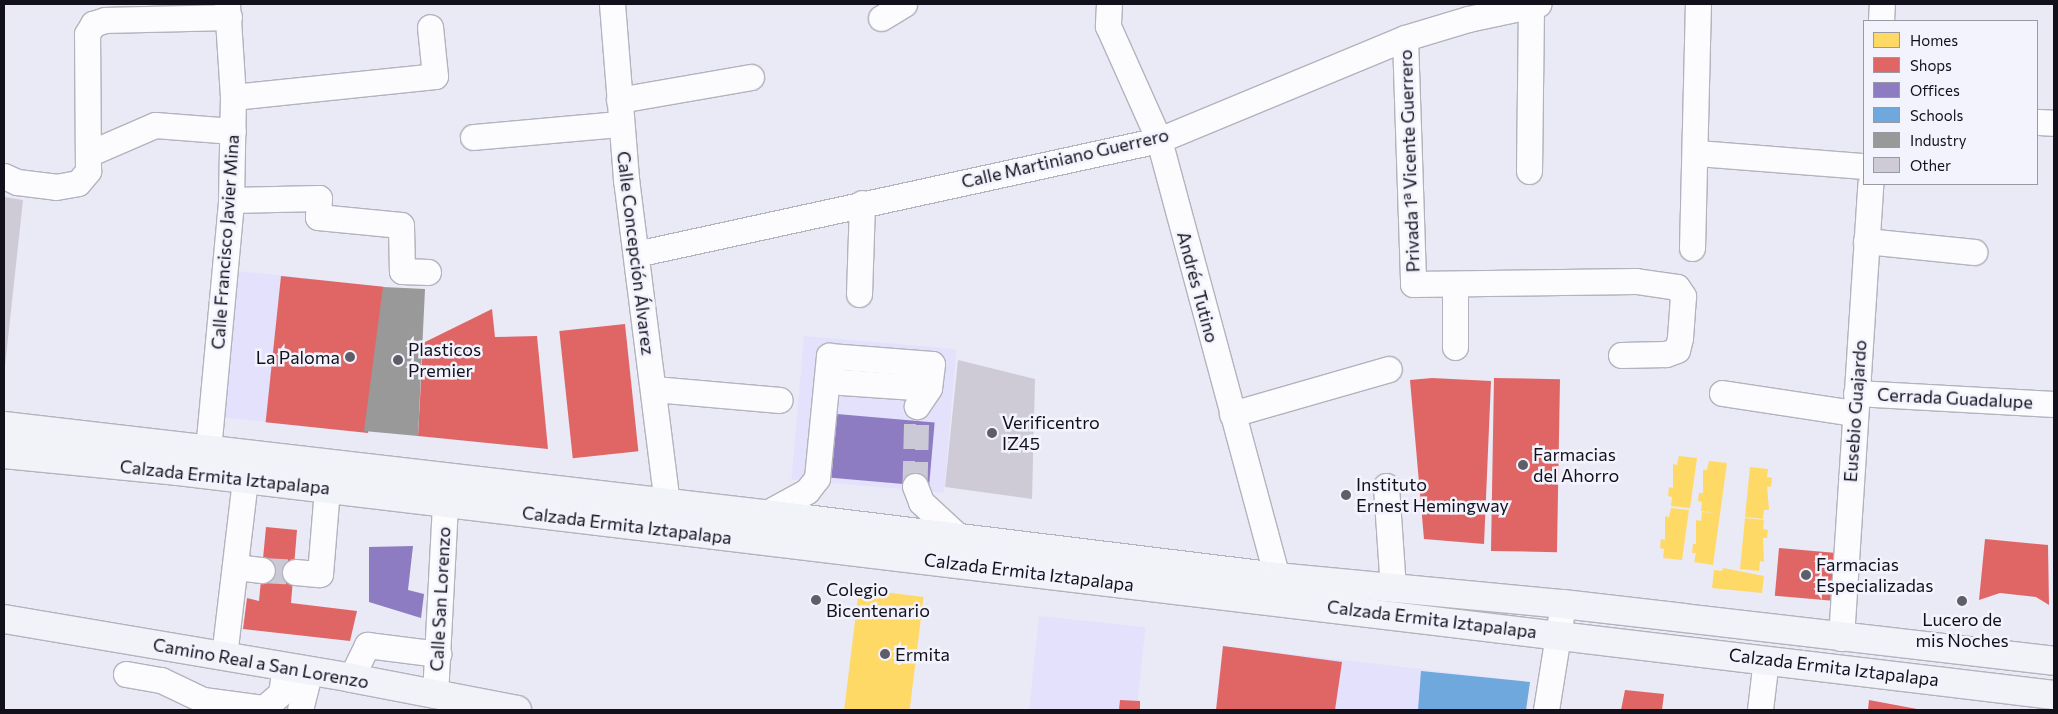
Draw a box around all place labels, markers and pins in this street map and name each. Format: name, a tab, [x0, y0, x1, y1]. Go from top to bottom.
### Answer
place label: Plasticos Premier	[408, 339, 481, 382]
place label: La Paloma	[256, 346, 340, 368]
marker: La Paloma	[344, 351, 356, 363]
marker: Plasticos Premier	[392, 354, 404, 366]
place label: Verificentro IZ45	[1002, 412, 1100, 454]
marker: Verificentro IZ45	[986, 427, 998, 439]
place label: Farmacias del Ahorro	[1533, 444, 1619, 486]
marker: Farmacias del Ahorro	[1517, 459, 1529, 471]
place label: Instituto Ernest Hemingway	[1356, 474, 1509, 516]
marker: Instituto Ernest Hemingway	[1340, 489, 1352, 501]
place label: Farmacias Especializadas	[1816, 554, 1933, 596]
marker: Farmacias Especializadas	[1800, 569, 1812, 581]
place label: Colegio Bicentenario	[826, 579, 930, 622]
marker: Colegio Bicentenario	[810, 594, 822, 606]
marker: Lucero de mis Noches	[1956, 595, 1968, 607]
place label: Lucero de mis Noches	[1915, 609, 2009, 652]
place label: Ermita	[895, 643, 950, 665]
marker: Ermita	[879, 648, 891, 660]

